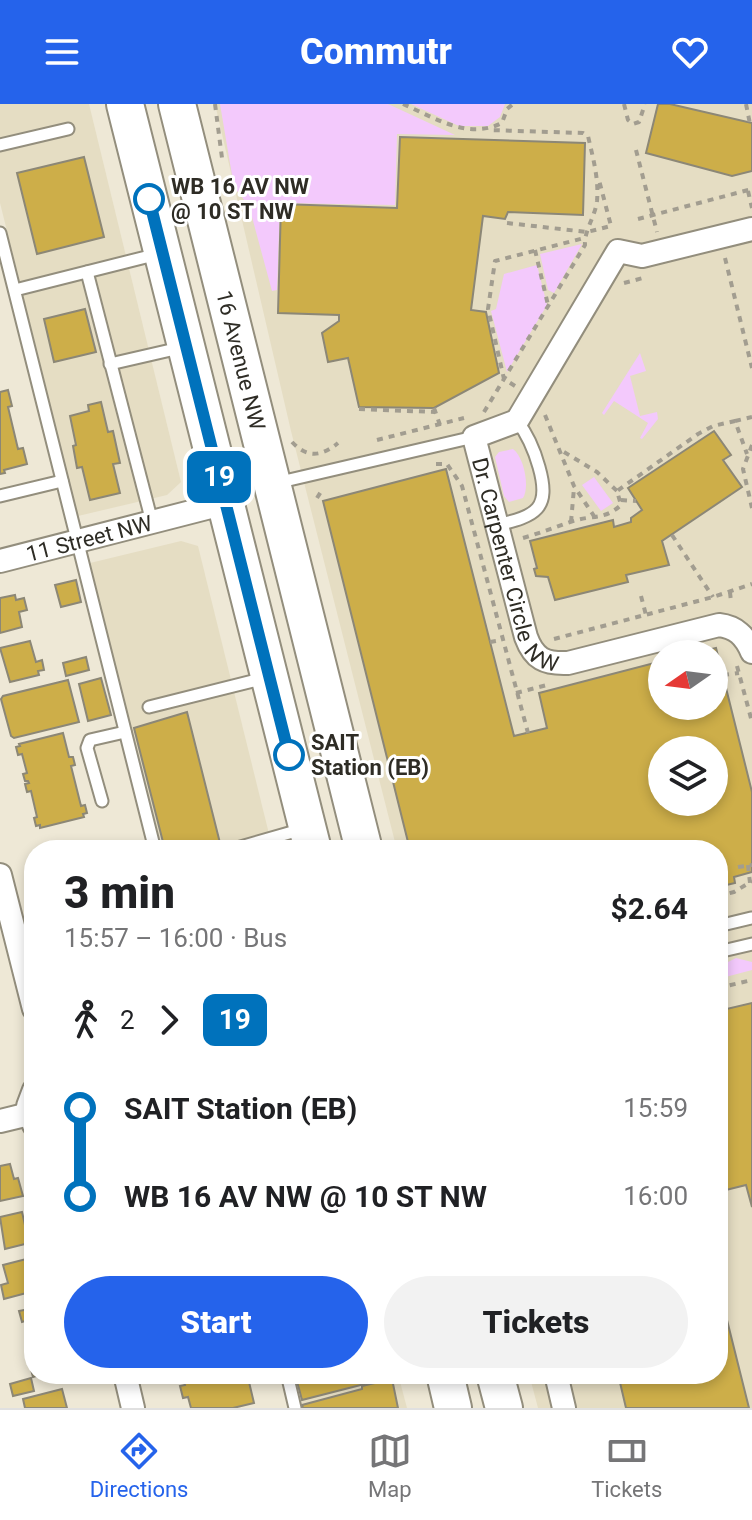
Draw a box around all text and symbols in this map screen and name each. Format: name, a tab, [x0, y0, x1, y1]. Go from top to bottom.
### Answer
icon: menu	[40, 30, 84, 74]
icon: heart	[668, 30, 712, 74]
text: Commutr	[300, 31, 452, 73]
place label: WB 16 AV NW @ 10 ST NW	[171, 174, 309, 224]
marker: WB 16 AV NW @ 10 ST NW	[134, 184, 164, 214]
street label: 16 Avenue NW	[212, 288, 271, 433]
line badge: 19	[183, 451, 255, 503]
street label: Dr. Carpenter Circle NW	[467, 455, 562, 676]
text: 19	[203, 460, 235, 493]
street label: 11 Street NW	[24, 510, 155, 566]
north arrow	[648, 640, 728, 720]
map controls	[648, 640, 728, 816]
place label: SAIT Station (EB)	[311, 730, 429, 780]
button: layers	[648, 736, 728, 816]
marker: SAIT Station (EB)	[274, 740, 304, 770]
text: 3 min	[64, 867, 175, 919]
text: $2.64	[610, 891, 688, 926]
text: 15:57 – 16:00 · Bus	[64, 923, 287, 953]
icon: walk	[64, 998, 108, 1042]
icon: forward	[147, 998, 191, 1042]
text: 19	[219, 1003, 251, 1036]
text: 2	[120, 1005, 135, 1035]
text: SAIT Station (EB)	[124, 1091, 357, 1126]
text: 15:59	[623, 1093, 688, 1123]
text: WB 16 AV NW @ 10 ST NW	[124, 1179, 487, 1214]
text: 16:00	[623, 1181, 688, 1211]
button: Start	[64, 1276, 368, 1368]
button: Tickets	[384, 1276, 688, 1368]
tab: Directions	[90, 1429, 188, 1502]
tab: Map	[368, 1429, 412, 1502]
tab: Tickets	[591, 1429, 662, 1502]

